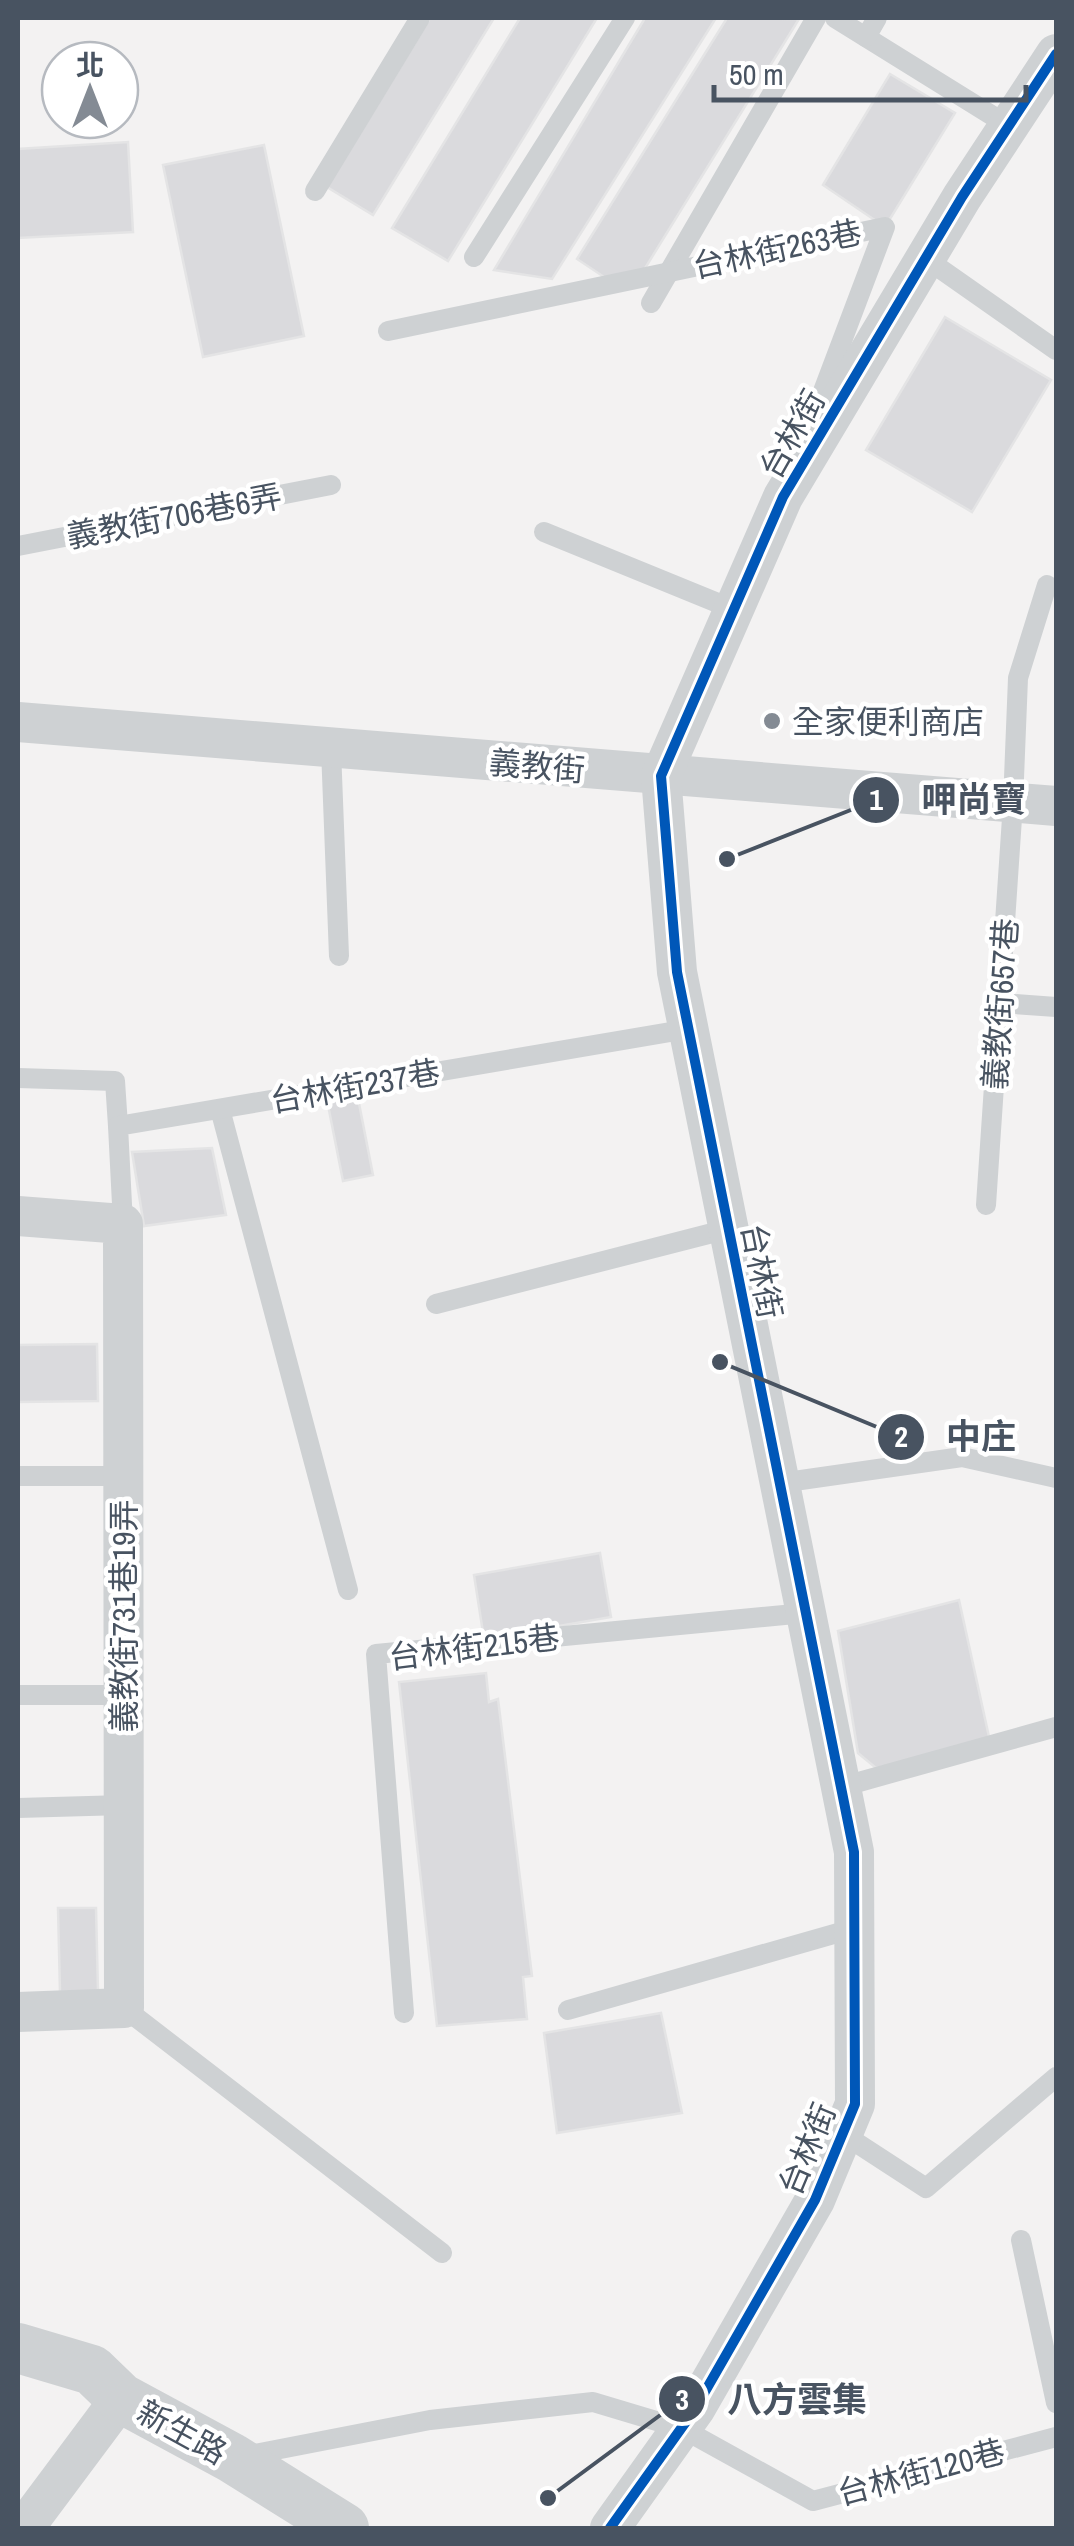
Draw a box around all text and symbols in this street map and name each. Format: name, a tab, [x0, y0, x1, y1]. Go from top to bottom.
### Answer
north arrow	[40, 40, 140, 140]
scale bar	[714, 40, 1026, 102]
text: 北	[76, 46, 104, 84]
text: 50 m	[729, 54, 784, 94]
street label: 台林街263巷	[689, 210, 865, 288]
street label: 台林街	[749, 382, 835, 486]
street label: 義教街706巷6弄	[63, 474, 285, 558]
place label: 全家便利商店	[792, 700, 984, 743]
marker: 全家便利商店	[761, 710, 783, 732]
street label: 義教街	[487, 740, 587, 792]
callout: 呷尚寶	[851, 767, 1046, 832]
text: 呷尚寶	[921, 776, 1027, 823]
text: 1	[869, 779, 883, 819]
street label: 義教街657巷	[973, 917, 1027, 1091]
street label: 台林街237巷	[267, 1050, 443, 1122]
street label: 台林街	[732, 1220, 792, 1322]
callout: 中庄	[876, 1404, 1036, 1469]
text: 中庄	[946, 1413, 1016, 1460]
text: 2	[894, 1416, 908, 1456]
street label: 義教街731巷19弄	[102, 1500, 145, 1732]
street label: 台林街215巷	[386, 1615, 562, 1679]
street label: 台林街	[768, 2096, 846, 2202]
callout: 八方雲集	[657, 2367, 887, 2432]
text: 八方雲集	[727, 2376, 867, 2423]
text: 3	[675, 2379, 689, 2419]
street label: 新生路	[130, 2390, 234, 2474]
street label: 台林街120巷	[832, 2429, 1010, 2515]

